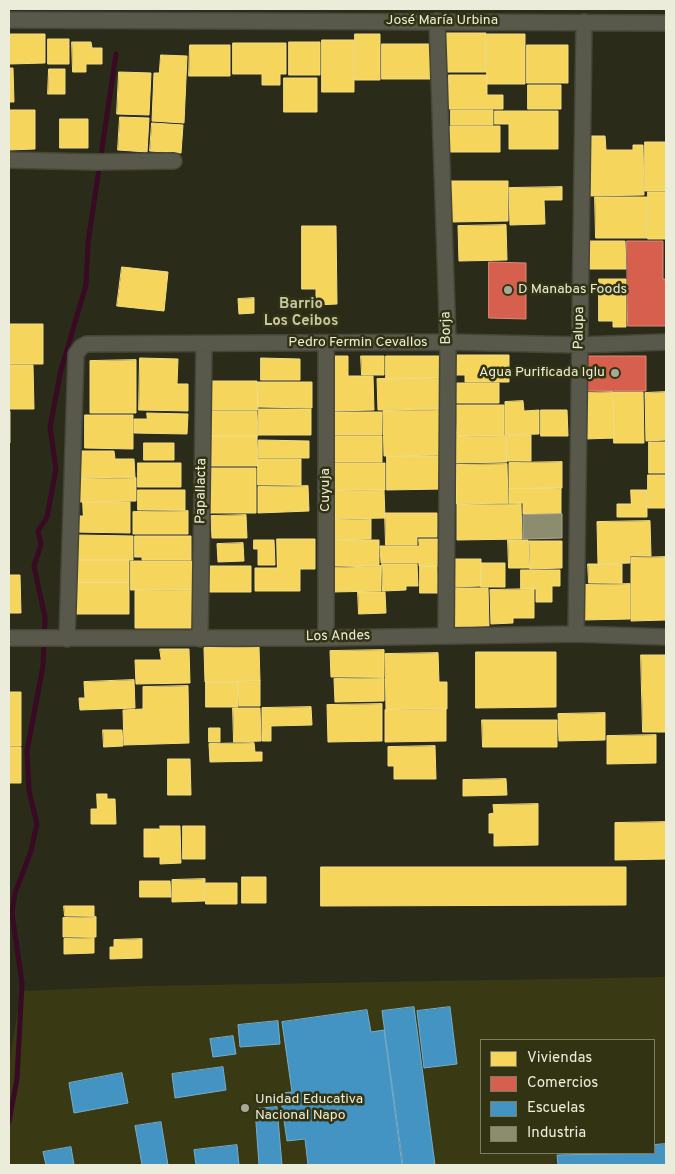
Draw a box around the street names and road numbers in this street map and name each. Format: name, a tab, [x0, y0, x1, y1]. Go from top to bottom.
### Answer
street label: José María Urbina	[386, 13, 498, 29]
street label: Palupa	[571, 306, 589, 350]
street label: Borja	[438, 311, 456, 345]
street label: Pedro Fermin Cevallos	[288, 335, 428, 351]
street label: Papallacta	[193, 458, 211, 524]
street label: Cuyuja	[318, 468, 334, 512]
street label: Los Andes	[305, 628, 371, 646]

